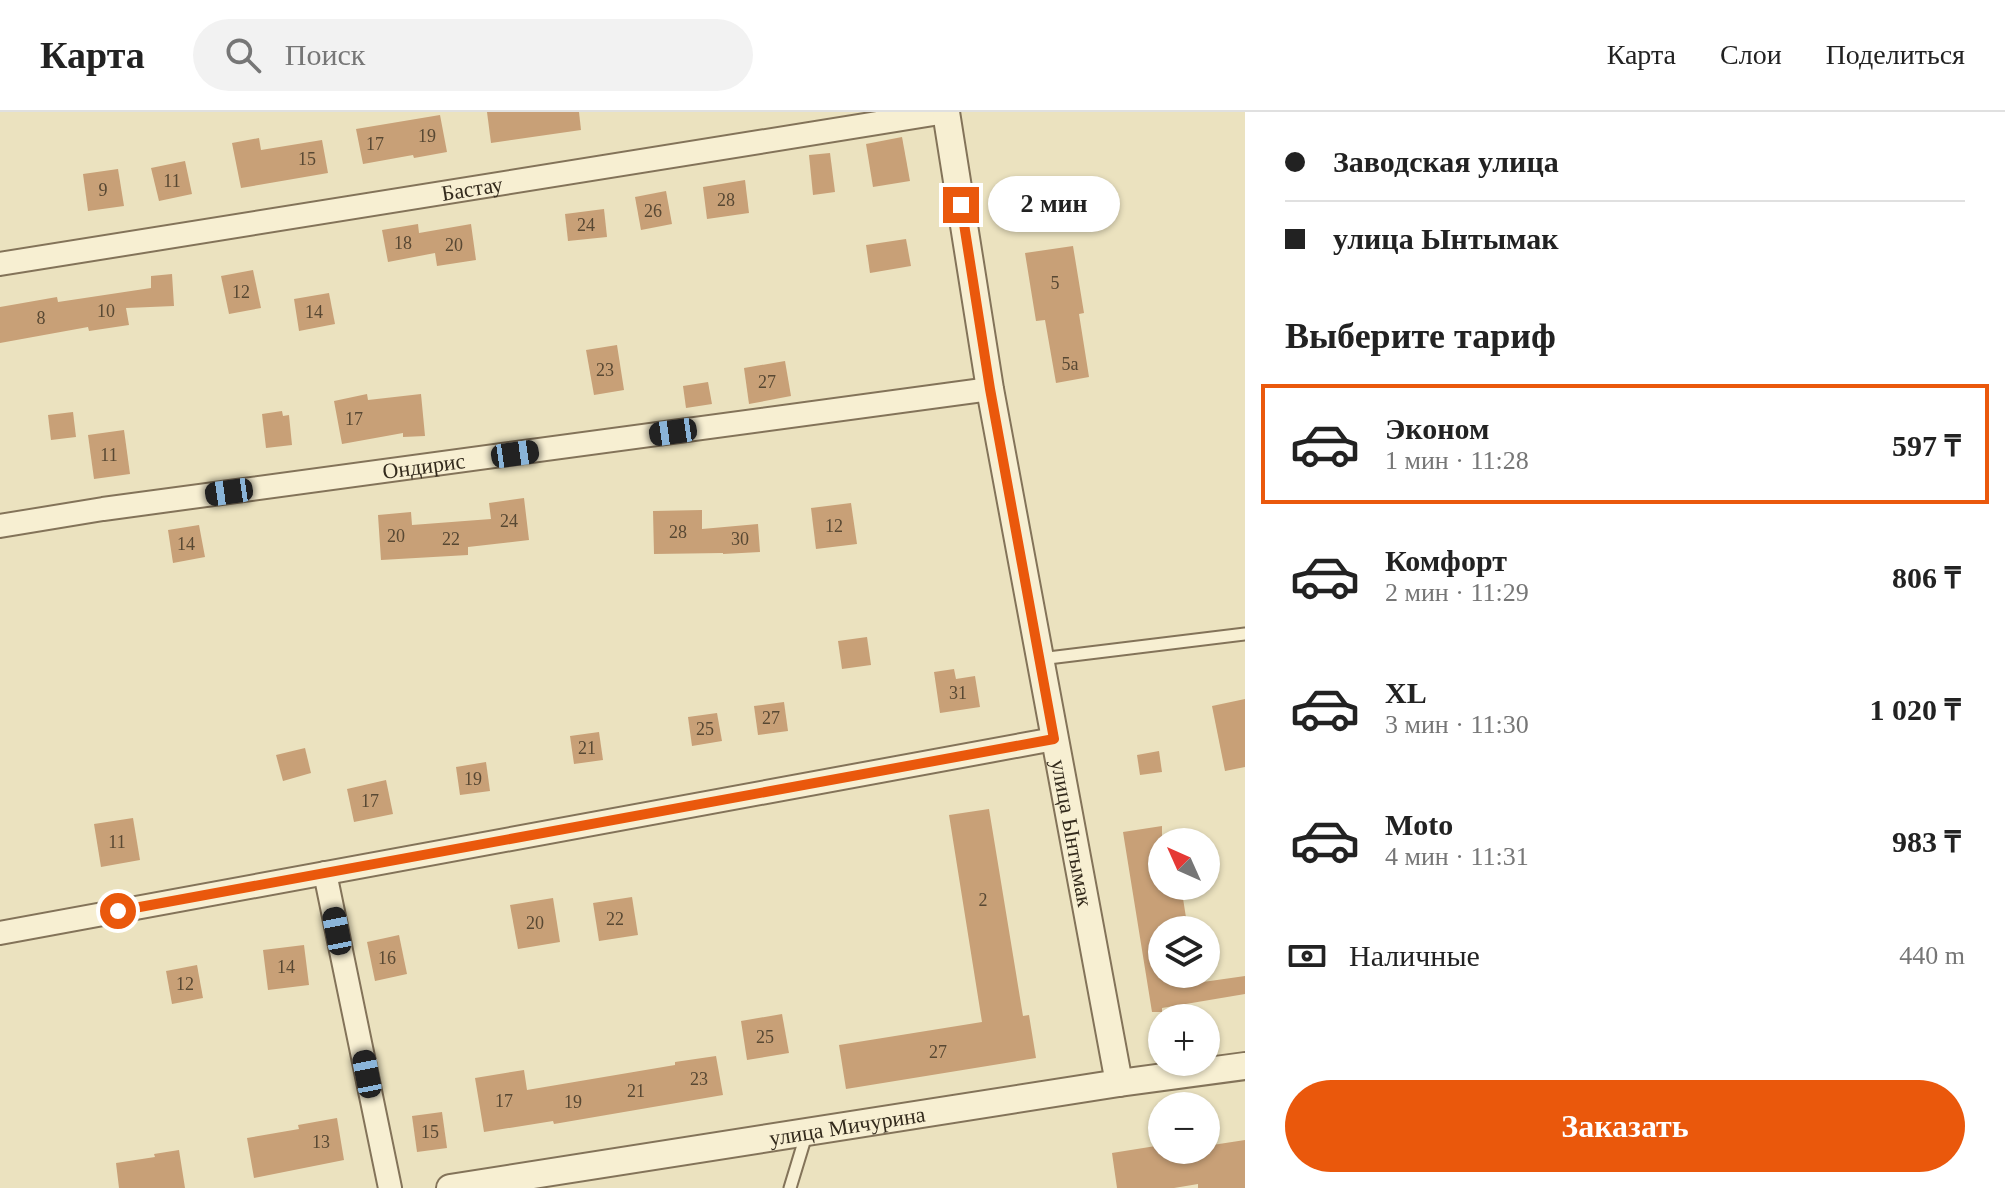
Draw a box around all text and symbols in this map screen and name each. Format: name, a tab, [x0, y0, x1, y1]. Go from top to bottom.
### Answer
search box	[193, 19, 753, 91]
icon: search	[221, 33, 265, 77]
text: Карта	[40, 34, 145, 76]
text: Поиск	[285, 38, 365, 71]
text: Карта	[1607, 39, 1676, 70]
text: Слои	[1720, 39, 1782, 70]
text: Поделиться	[1826, 39, 1965, 70]
house number: 19	[418, 126, 436, 146]
house number: 17	[366, 134, 384, 154]
text: Заводская улица	[1333, 145, 1559, 178]
house number: 15	[298, 149, 316, 169]
house number: 11	[163, 171, 181, 191]
street label: Бастау	[439, 171, 504, 205]
callout: 2 мин	[989, 177, 1121, 233]
house number: 9	[99, 180, 108, 200]
route end	[943, 187, 979, 223]
text: 2 мин	[1020, 189, 1088, 218]
house number: 28	[717, 190, 735, 210]
house number: 26	[644, 201, 662, 221]
house number: 24	[577, 215, 595, 235]
text: улица Ынтымак	[1333, 222, 1559, 255]
house number: 18	[394, 233, 412, 253]
house number: 20	[445, 235, 463, 255]
house number: 5	[1051, 273, 1060, 293]
house number: 12	[232, 282, 250, 302]
house number: 10	[97, 301, 115, 321]
house number: 14	[305, 302, 323, 322]
house number: 8	[37, 308, 46, 328]
text: Выберите тариф	[1285, 316, 1556, 356]
house number: 5а	[1062, 354, 1079, 374]
house number: 23	[596, 360, 614, 380]
house number: 27	[758, 372, 776, 392]
icon: car	[1289, 408, 1361, 480]
house number: 17	[345, 409, 363, 429]
text: Эконом	[1385, 412, 1489, 445]
car	[648, 417, 698, 447]
text: 597 ₸	[1892, 429, 1961, 462]
car	[490, 439, 540, 469]
house number: 11	[100, 445, 118, 465]
text: 1 мин · 11:28	[1385, 446, 1529, 475]
street label: Ондирис	[381, 448, 467, 484]
car	[204, 477, 254, 507]
house number: 24	[500, 511, 518, 531]
house number: 12	[825, 516, 843, 536]
house number: 28	[669, 522, 687, 542]
house number: 20	[387, 526, 405, 546]
house number: 22	[442, 529, 460, 549]
house number: 30	[731, 529, 749, 549]
house number: 14	[177, 534, 195, 554]
icon: car	[1289, 540, 1361, 612]
text: Комфорт	[1385, 544, 1507, 577]
text: 806 ₸	[1892, 561, 1961, 594]
text: 2 мин · 11:29	[1385, 578, 1529, 607]
icon: car	[1289, 672, 1361, 744]
text: XL	[1385, 676, 1427, 709]
house number: 31	[949, 683, 967, 703]
text: 1 020 ₸	[1870, 693, 1961, 726]
house number: 27	[762, 708, 780, 728]
text: 3 мин · 11:30	[1385, 710, 1529, 739]
house number: 25	[696, 719, 714, 739]
house number: 21	[578, 738, 596, 758]
street label: улица Ынтымак	[1047, 757, 1099, 909]
house number: 19	[464, 769, 482, 789]
house number: 17	[361, 791, 379, 811]
icon: car	[1289, 804, 1361, 876]
text: Moto	[1385, 808, 1453, 841]
text: 983 ₸	[1892, 825, 1961, 858]
north arrow	[1148, 828, 1220, 900]
map controls	[1148, 828, 1220, 1164]
house number: 11	[108, 832, 126, 852]
text: 4 мин · 11:31	[1385, 842, 1529, 871]
house number: 2	[979, 890, 988, 910]
route start	[100, 893, 136, 929]
car	[321, 905, 353, 957]
house number: 22	[606, 909, 624, 929]
house number: 20	[526, 913, 544, 933]
button: layers	[1148, 916, 1220, 988]
icon: cash	[1285, 934, 1329, 978]
text: Наличные	[1349, 939, 1480, 972]
text: 440 m	[1899, 941, 1965, 970]
house number: 16	[378, 948, 396, 968]
house number: 14	[277, 957, 295, 977]
house number: 12	[176, 974, 194, 994]
button: +	[1148, 1004, 1220, 1076]
house number: 25	[756, 1027, 774, 1047]
house number: 27	[929, 1042, 947, 1062]
car	[351, 1048, 383, 1100]
house number: 23	[690, 1069, 708, 1089]
button: Заказать	[1285, 1080, 1965, 1172]
house number: 21	[627, 1081, 645, 1101]
house number: 17	[495, 1091, 513, 1111]
house number: 19	[564, 1092, 582, 1112]
button: −	[1148, 1092, 1220, 1164]
street label: улица Мичурина	[767, 1101, 927, 1150]
house number: 15	[421, 1122, 439, 1142]
house number: 13	[312, 1132, 330, 1152]

